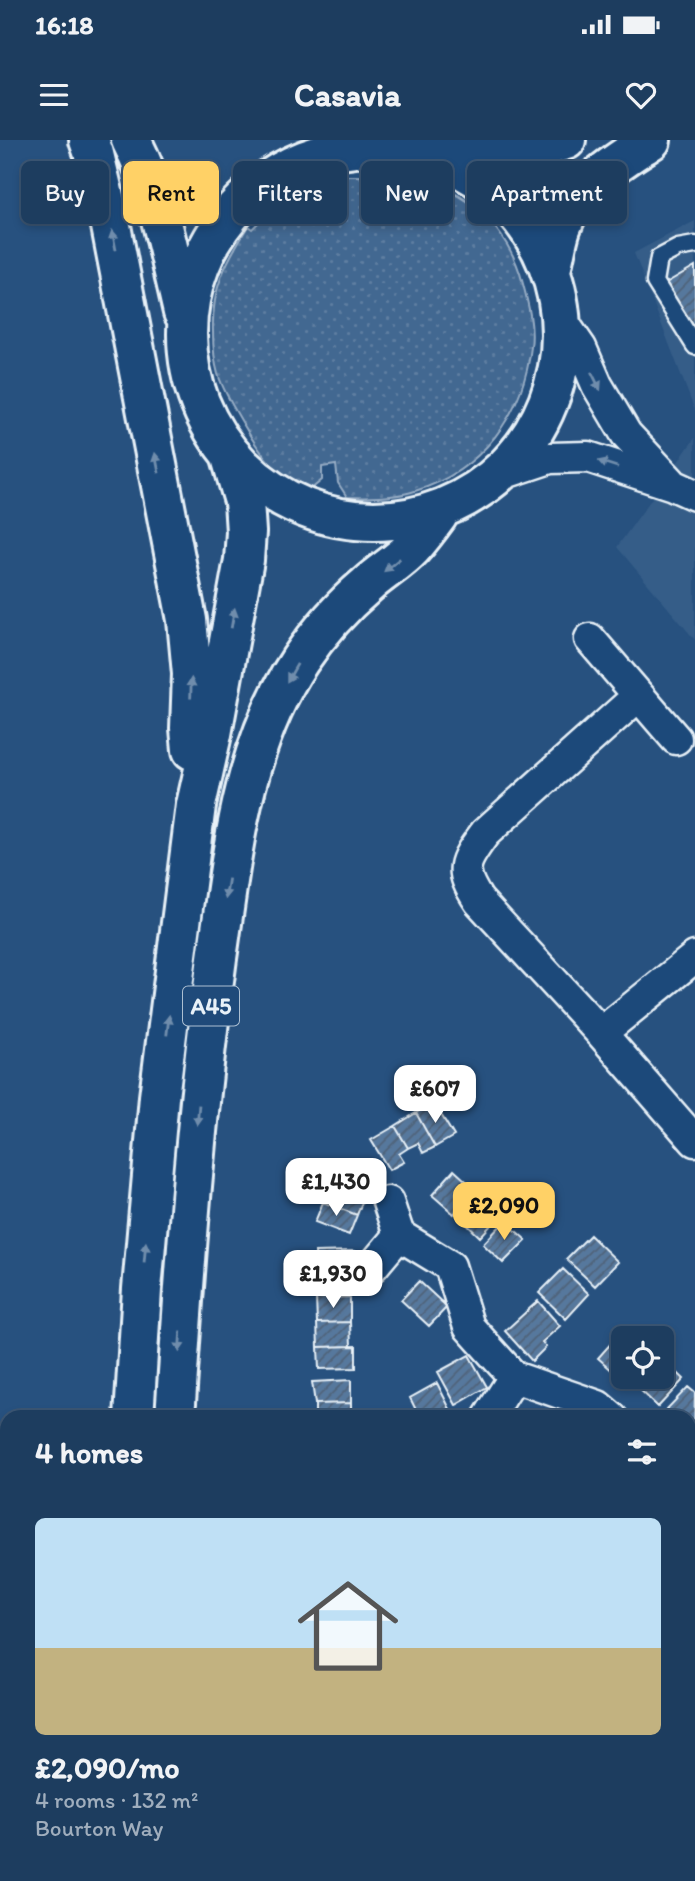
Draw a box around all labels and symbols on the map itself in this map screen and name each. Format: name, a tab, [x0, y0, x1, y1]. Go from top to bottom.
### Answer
one-way arrow	[108, 229, 119, 251]
one-way arrow	[590, 371, 602, 391]
one-way arrow	[151, 452, 162, 474]
one-way arrow	[598, 458, 619, 468]
one-way arrow	[383, 557, 401, 571]
one-way arrow	[228, 606, 239, 628]
one-way arrow	[286, 664, 298, 683]
one-way arrow	[186, 676, 197, 698]
one-way arrow	[221, 878, 232, 900]
road number: A45	[183, 986, 239, 1026]
one-way arrow	[163, 1014, 174, 1036]
pin: £607	[394, 1066, 476, 1125]
one-way arrow	[192, 1104, 203, 1126]
pin: £1,430	[279, 1158, 393, 1218]
pin: £2,090	[447, 1182, 561, 1242]
one-way arrow	[140, 1240, 151, 1262]
pin: £1,930	[276, 1250, 390, 1310]
one-way arrow	[174, 1331, 185, 1353]

